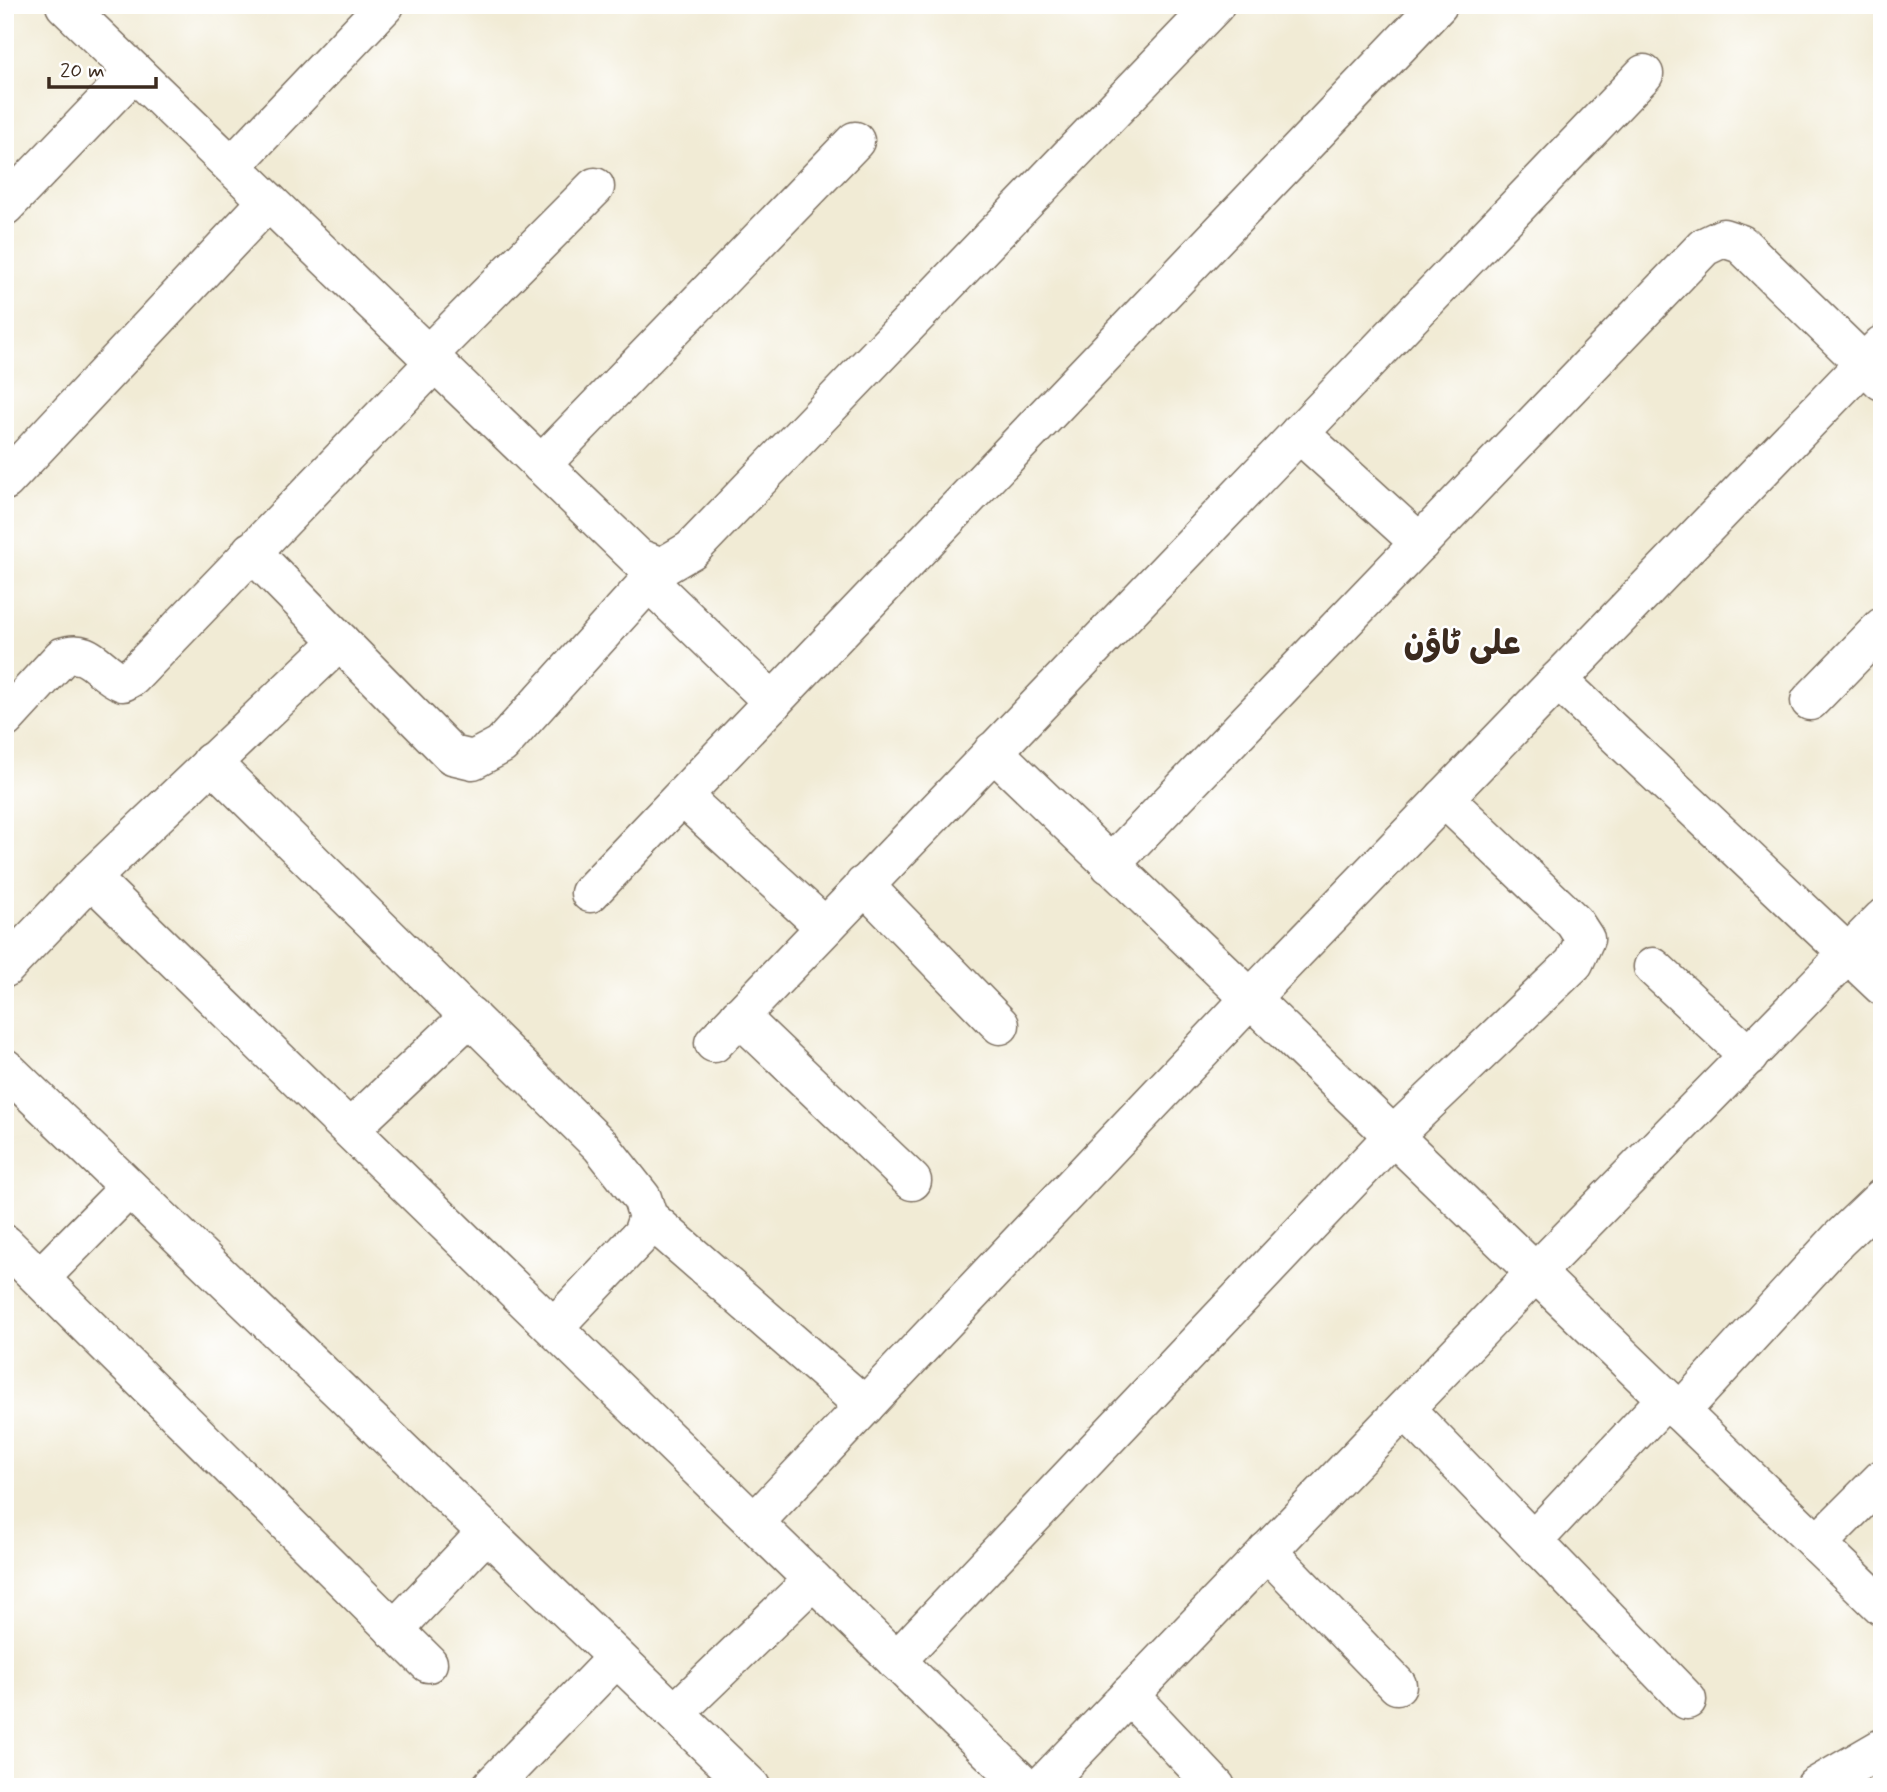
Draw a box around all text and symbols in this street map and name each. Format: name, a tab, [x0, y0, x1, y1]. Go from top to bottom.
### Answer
scale bar	[49, 46, 156, 90]
text: 20 m	[60, 57, 105, 85]
district label: علی ٹاؤن	[1404, 623, 1520, 667]

